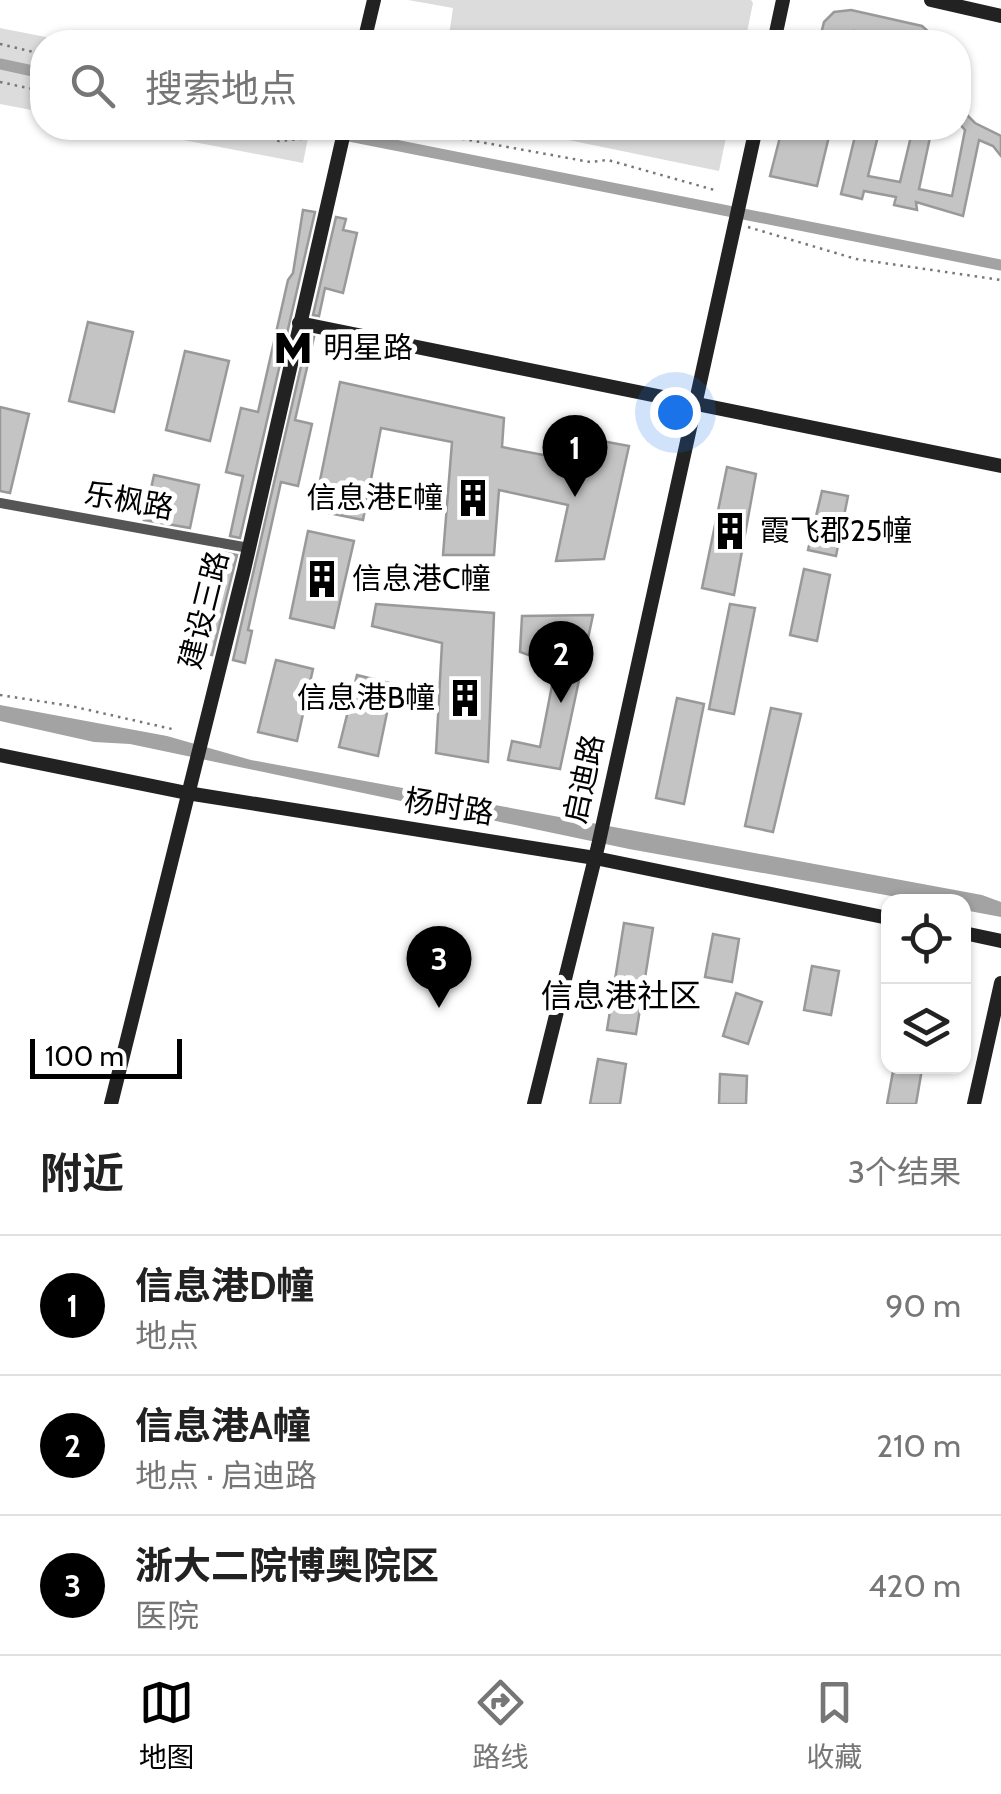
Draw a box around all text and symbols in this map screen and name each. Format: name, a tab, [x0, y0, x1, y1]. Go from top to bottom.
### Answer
search box	[30, 30, 971, 140]
icon: search	[65, 58, 120, 113]
text: 搜索地点	[145, 65, 297, 112]
metro station icon: 明星路	[272, 327, 314, 369]
place label: 明星路	[323, 329, 413, 366]
your location	[650, 387, 701, 438]
pin: 1	[542, 414, 608, 497]
street label: 乐枫路	[82, 474, 177, 527]
building icon: 信息港E幢	[452, 477, 494, 519]
place label: 信息港E幢	[306, 479, 443, 516]
building icon: 霞飞郡25幢	[709, 510, 751, 552]
place label: 霞飞郡25幢	[760, 512, 912, 549]
street label: 建设三路	[171, 547, 236, 673]
building icon: 信息港C幢	[301, 558, 343, 600]
place label: 信息港C幢	[352, 560, 490, 597]
pin: 2	[528, 620, 594, 703]
building icon: 信息港B幢	[444, 677, 486, 719]
place label: 信息港B幢	[297, 679, 435, 716]
street label: 启迪路	[556, 731, 611, 827]
street label: 杨时路	[402, 781, 496, 832]
map controls	[881, 894, 971, 1074]
button: locate	[881, 894, 971, 984]
pin: 3	[406, 926, 472, 1008]
district label: 信息港社区	[541, 976, 701, 1015]
button: layers	[881, 984, 971, 1074]
scale bar	[30, 1034, 182, 1078]
text: 100 m	[45, 1039, 124, 1073]
text: 附近	[40, 1147, 124, 1199]
text: 3个结果	[848, 1152, 961, 1191]
text: 信息港D幢	[135, 1262, 314, 1309]
text: 1	[67, 1286, 78, 1325]
text: 90 m	[885, 1286, 961, 1325]
text: 地点	[135, 1316, 199, 1355]
text: 信息港A幢	[135, 1402, 311, 1449]
text: 2	[64, 1426, 81, 1465]
text: 210 m	[876, 1426, 961, 1465]
text: 地点 · 启迪路	[135, 1456, 317, 1495]
text: 浙大二院博奥院区	[135, 1542, 439, 1589]
text: 3	[64, 1566, 81, 1605]
text: 420 m	[868, 1566, 961, 1605]
text: 医院	[135, 1596, 199, 1635]
tab: 地图	[139, 1675, 195, 1775]
tab: 路线	[472, 1675, 528, 1775]
tab: 收藏	[806, 1675, 862, 1775]

